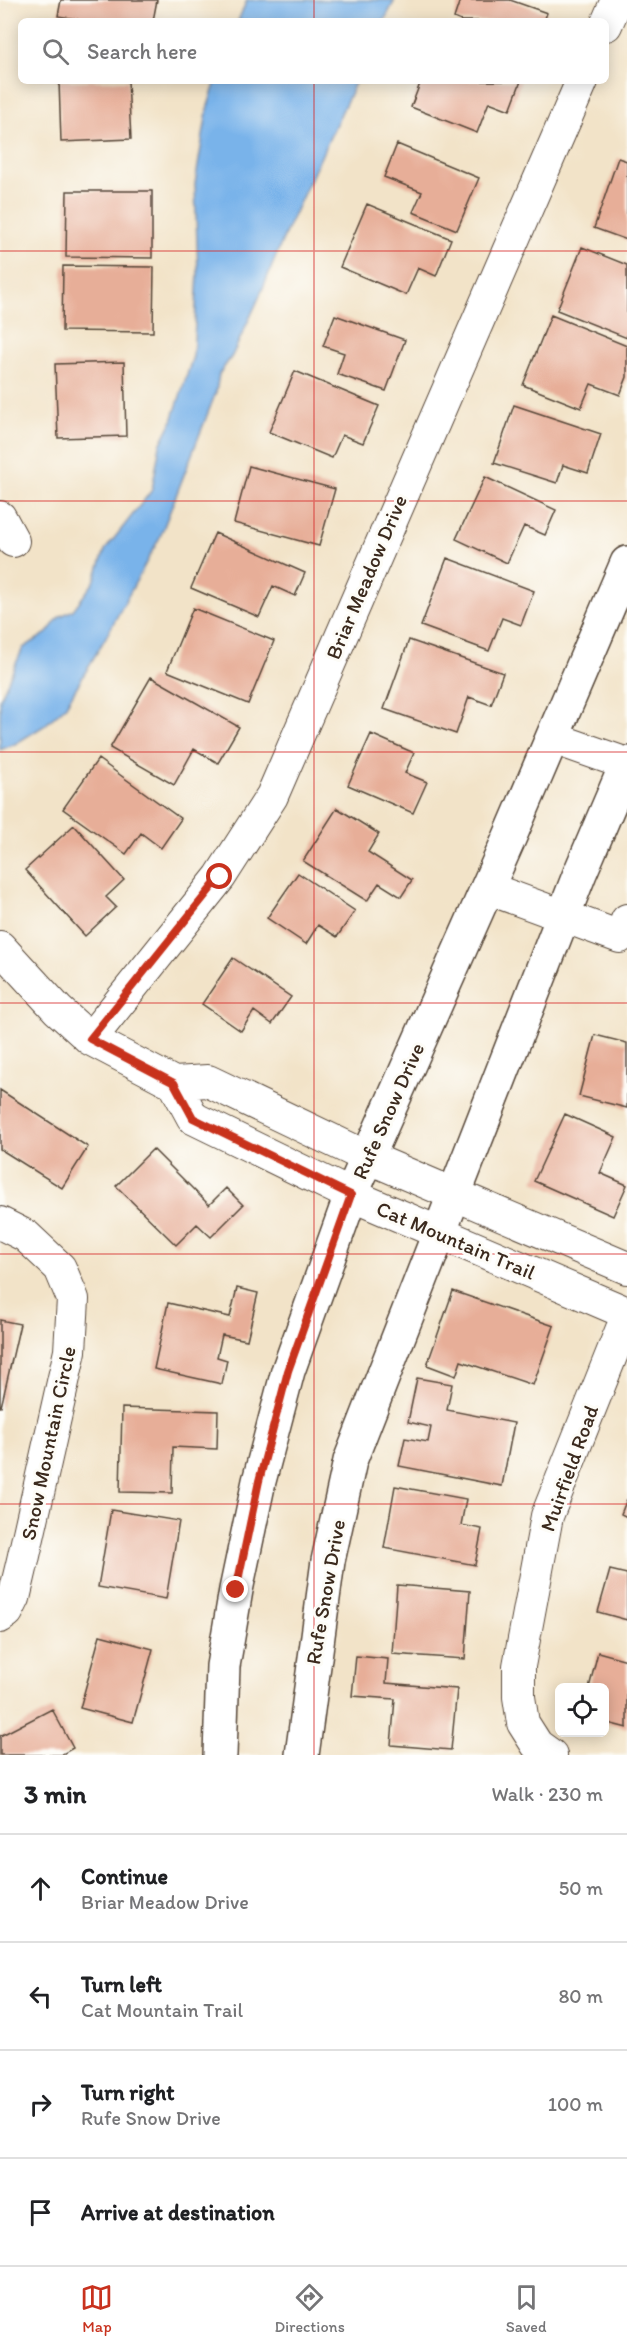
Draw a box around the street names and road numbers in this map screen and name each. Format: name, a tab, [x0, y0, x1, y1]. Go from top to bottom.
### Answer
street label: Briar Meadow Drive	[320, 491, 412, 663]
street label: Rufe Snow Drive	[347, 1039, 429, 1183]
street label: Cat Mountain Trail	[373, 1195, 539, 1285]
street label: Snow Mountain Circle	[15, 1344, 81, 1542]
street label: Muirfield Road	[535, 1401, 604, 1535]
street label: Rufe Snow Drive	[300, 1518, 350, 1666]

